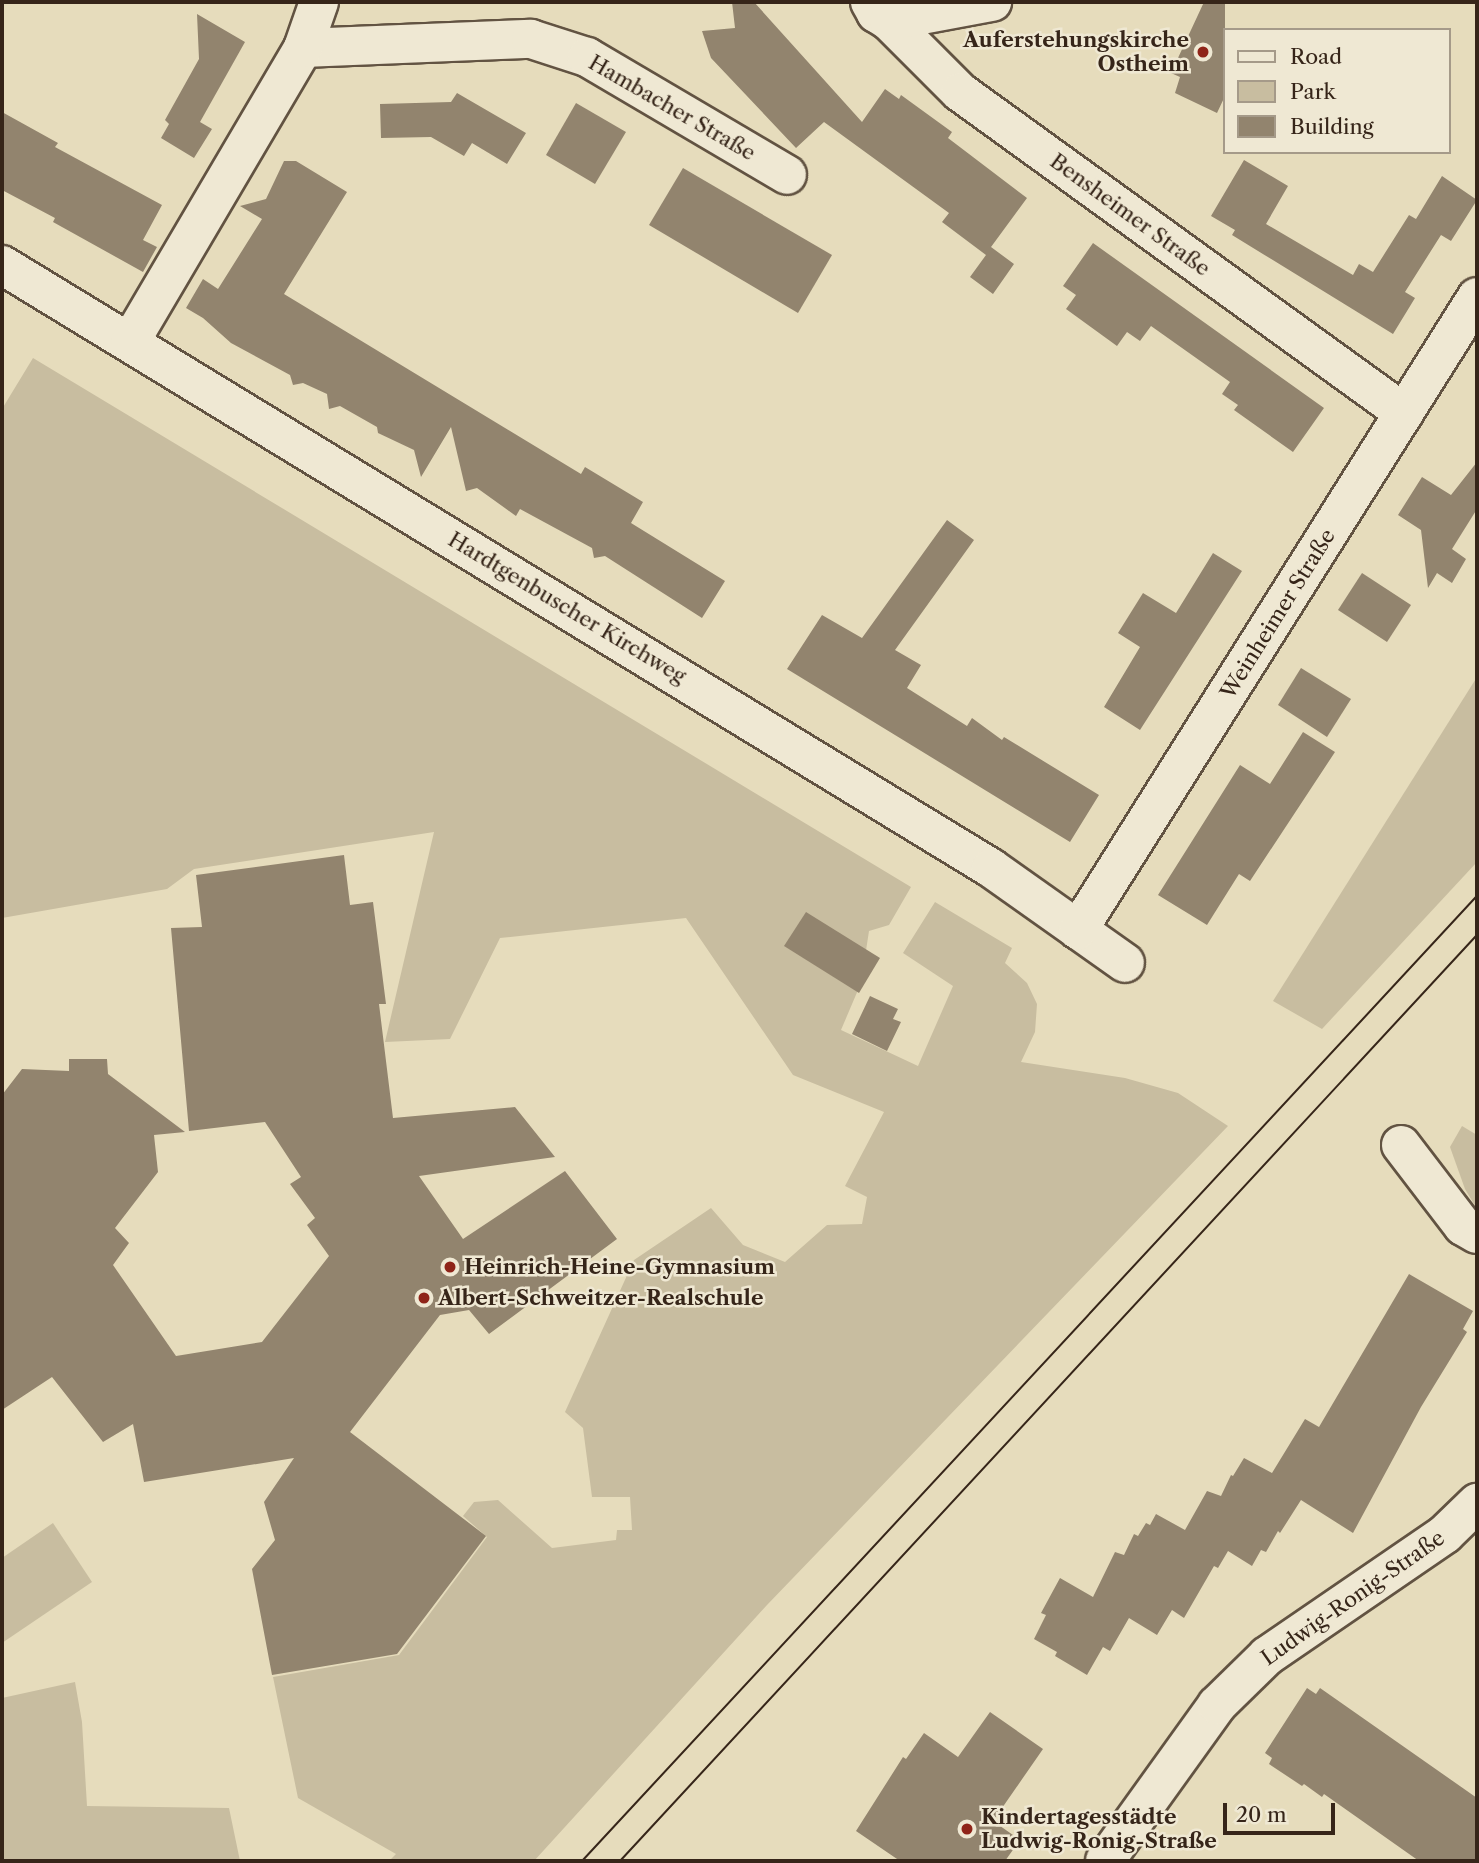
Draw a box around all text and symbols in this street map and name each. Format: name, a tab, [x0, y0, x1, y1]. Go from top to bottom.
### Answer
place label: Auferstehungskirche Ostheim	[963, 27, 1189, 77]
legend	[1224, 28, 1451, 154]
marker: Auferstehungskirche Ostheim	[1195, 44, 1211, 60]
text: Road	[1290, 44, 1342, 69]
street label: Hambacher Straße	[584, 50, 760, 166]
text: Park	[1290, 79, 1336, 104]
text: Building	[1290, 114, 1374, 139]
street label: Bensheimer Straße	[1045, 148, 1215, 282]
street label: Weinheimer Straße	[1215, 524, 1341, 704]
street label: Hardtgenbuscher Kirchweg	[443, 527, 691, 689]
place label: Heinrich-Heine-Gymnasium	[464, 1254, 775, 1280]
marker: Heinrich-Heine-Gymnasium	[442, 1259, 458, 1275]
place label: Albert-Schweitzer-Realschule	[438, 1285, 764, 1311]
marker: Albert-Schweitzer-Realschule	[416, 1290, 432, 1306]
street label: Ludwig-Ronig-Straße	[1256, 1525, 1450, 1671]
scale bar	[1227, 1790, 1339, 1834]
text: 20 m	[1236, 1802, 1287, 1827]
place label: Kindertagesstädte Ludwig-Ronig-Straße	[981, 1804, 1217, 1854]
marker: Kindertagesstädte Ludwig-Ronig-Straße	[959, 1821, 975, 1837]

